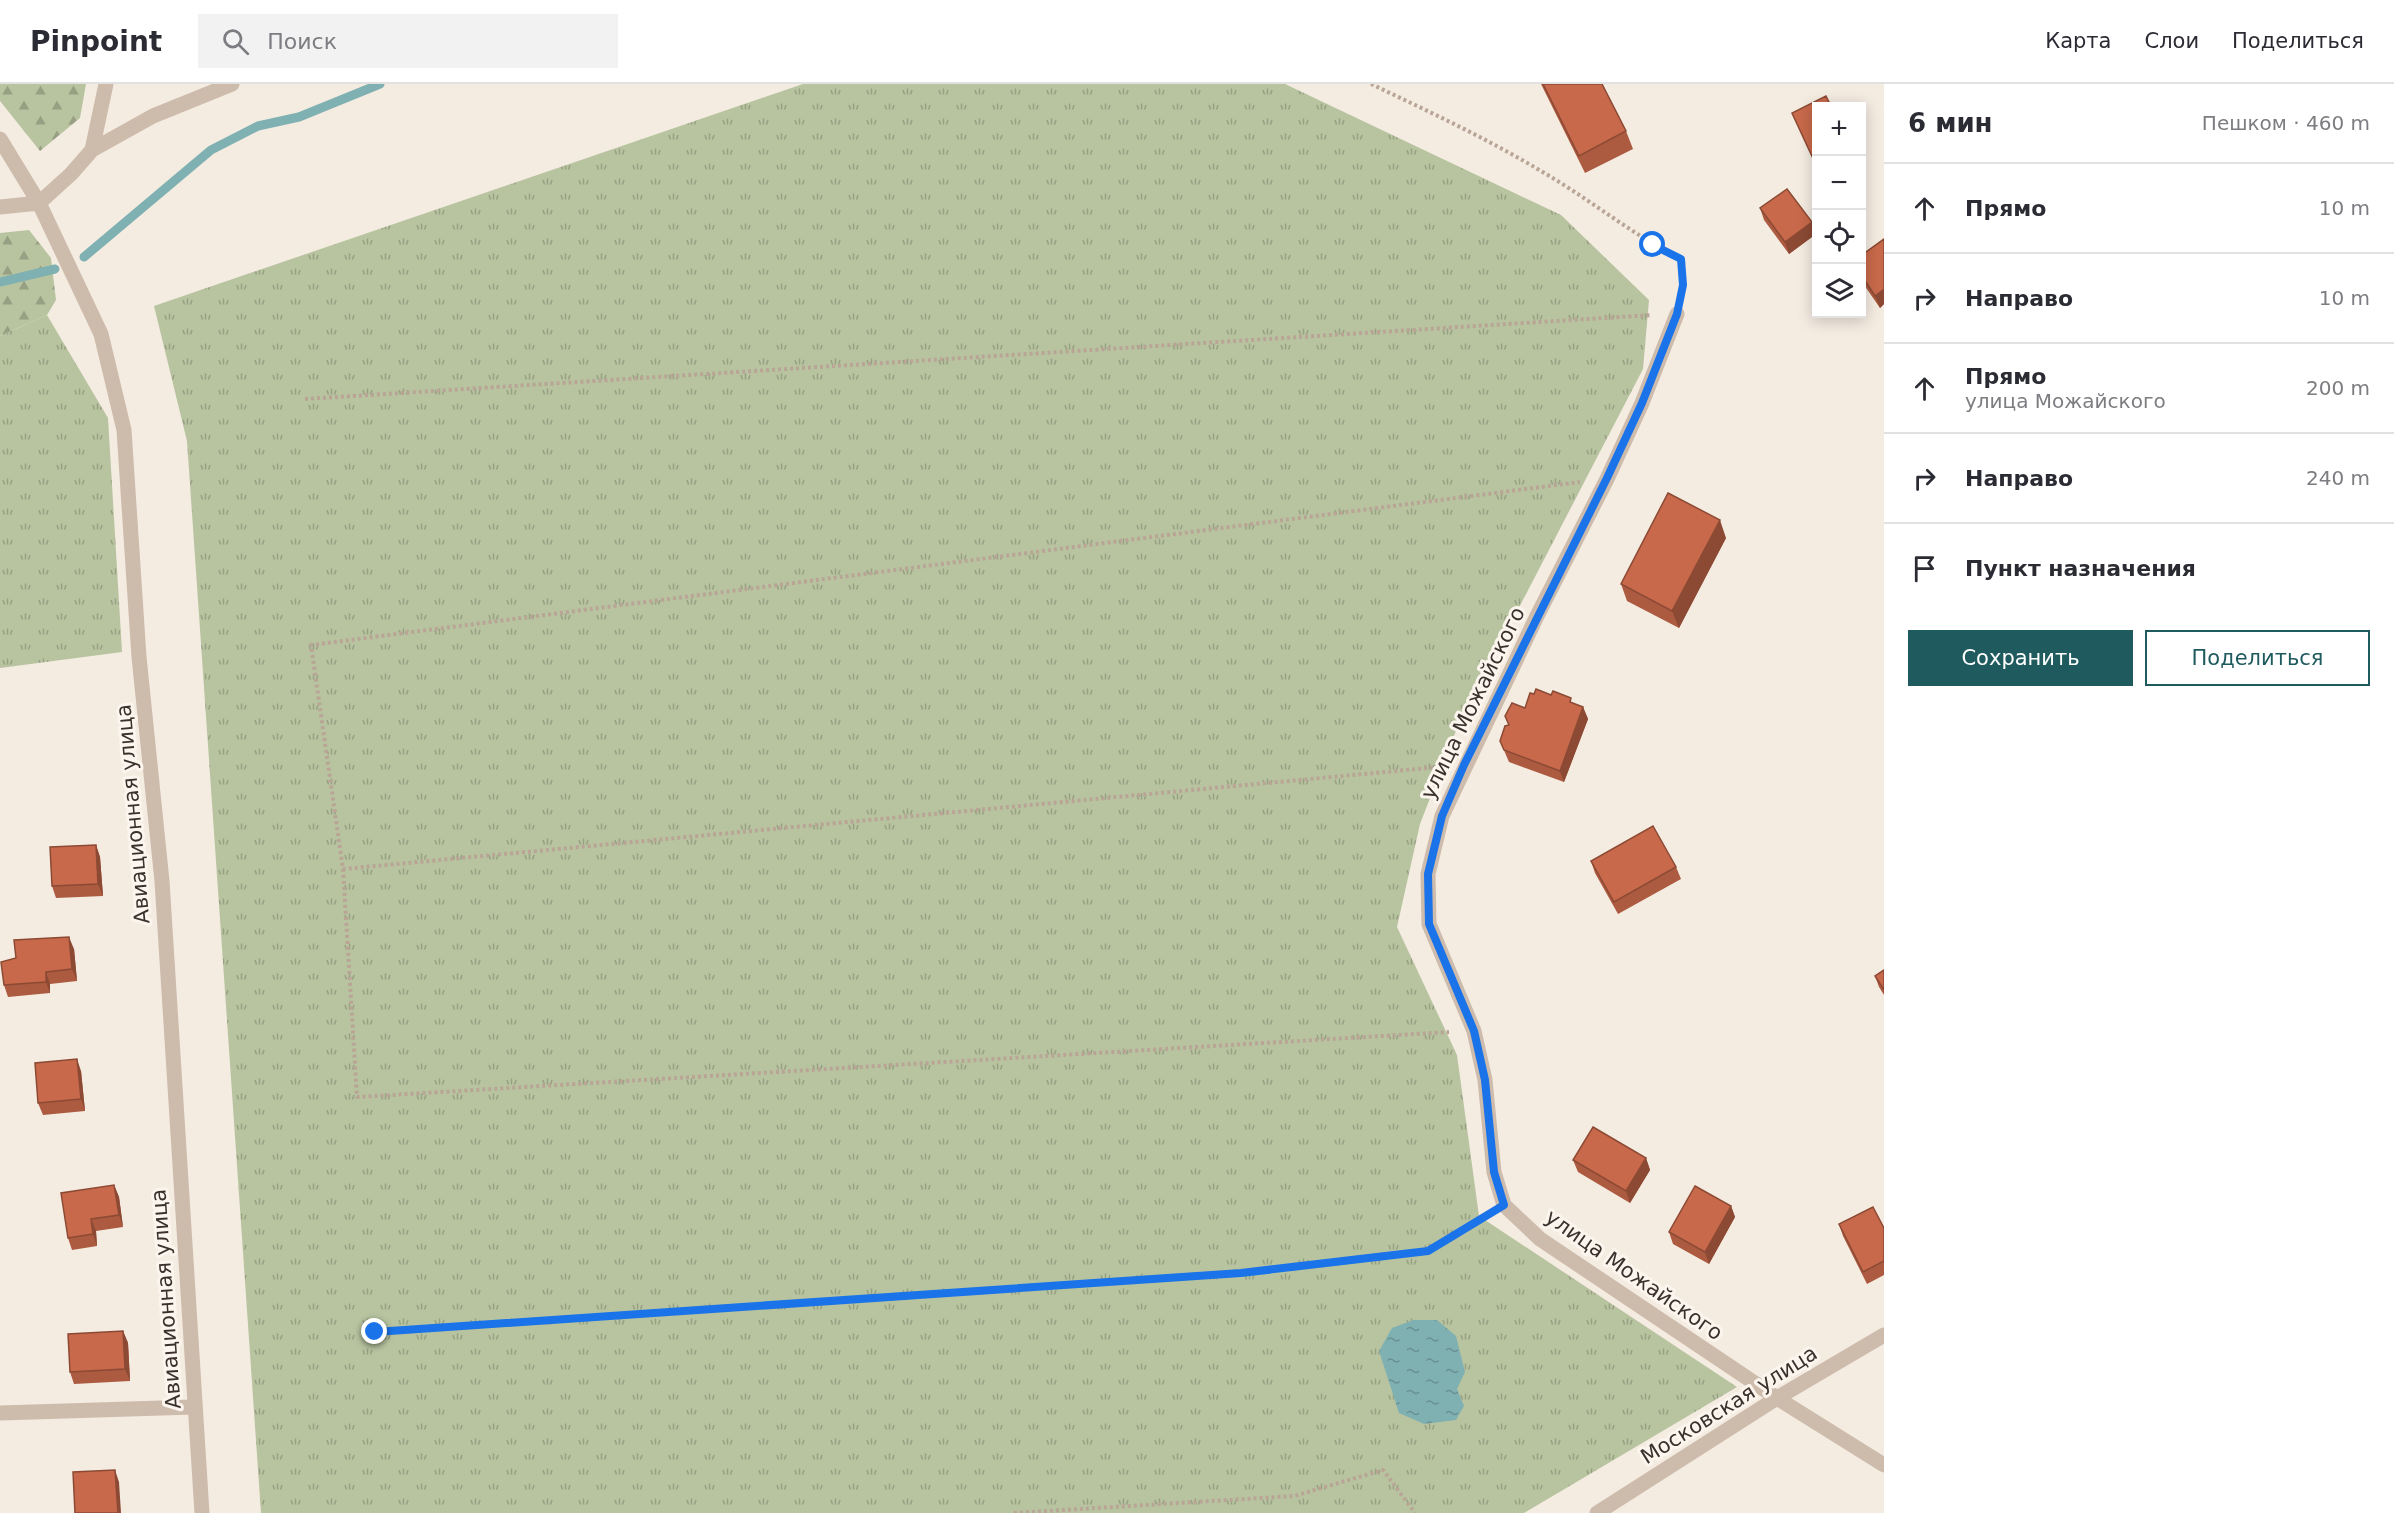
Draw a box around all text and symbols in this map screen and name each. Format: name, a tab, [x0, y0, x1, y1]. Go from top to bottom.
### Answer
search box	[198, 14, 618, 68]
text: Pinpoint	[30, 25, 162, 58]
icon: search	[219, 25, 252, 58]
text: Поиск	[267, 29, 337, 54]
text: Карта	[2045, 29, 2111, 53]
text: Слои	[2144, 29, 2199, 53]
text: Поделиться	[2232, 29, 2364, 53]
map controls	[1812, 102, 1866, 318]
button: +	[1812, 102, 1866, 156]
text: 6 мин	[1908, 108, 1993, 138]
text: Пешком · 460 m	[2202, 111, 2370, 135]
button: −	[1812, 156, 1866, 210]
icon: ahead	[1908, 192, 1941, 225]
text: Прямо	[1965, 196, 2046, 221]
text: 10 m	[2319, 196, 2370, 220]
button: locate	[1812, 210, 1866, 264]
route start	[1639, 231, 1665, 257]
button: layers	[1812, 264, 1866, 318]
icon: right	[1908, 282, 1941, 315]
text: Направо	[1965, 286, 2073, 311]
text: 10 m	[2319, 286, 2370, 310]
text: Прямо	[1965, 364, 2046, 389]
icon: ahead	[1908, 372, 1941, 405]
text: 200 m	[2306, 376, 2370, 400]
text: улица Можайского	[1965, 389, 2166, 413]
icon: right	[1908, 462, 1941, 495]
text: Направо	[1965, 466, 2073, 491]
text: 240 m	[2306, 466, 2370, 490]
icon: arrive	[1908, 552, 1941, 585]
text: Пункт назначения	[1965, 556, 2196, 581]
street label: улица Можайского	[1416, 603, 1530, 803]
button: Сохранить	[1908, 630, 2133, 686]
button: Поделиться	[2145, 630, 2370, 686]
street label: Авиационная улица	[111, 703, 155, 925]
street label: Авиационная улица	[146, 1188, 186, 1410]
street label: улица Можайского	[1541, 1205, 1727, 1345]
route end	[361, 1318, 387, 1344]
street label: Московская улица	[1636, 1341, 1822, 1469]

